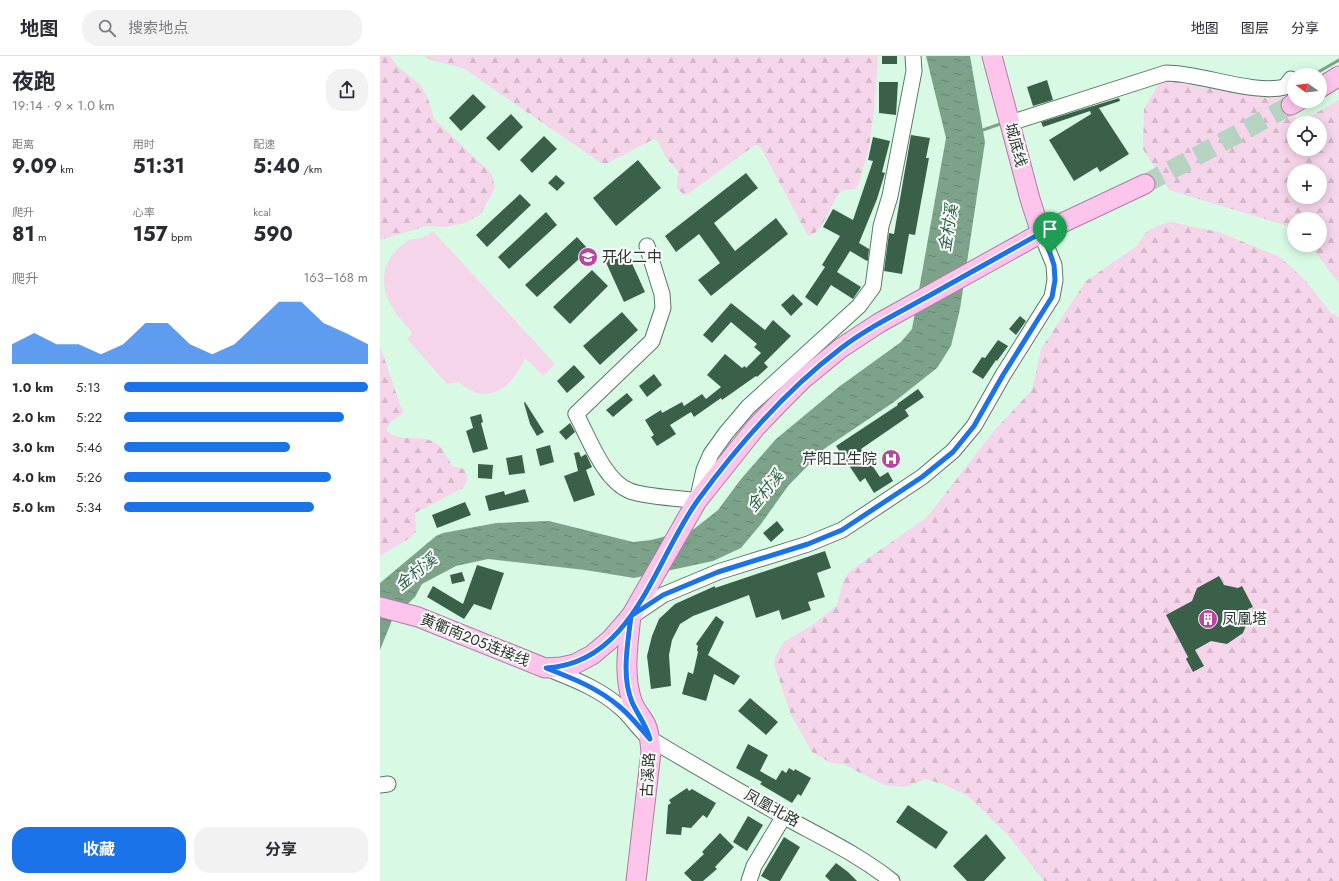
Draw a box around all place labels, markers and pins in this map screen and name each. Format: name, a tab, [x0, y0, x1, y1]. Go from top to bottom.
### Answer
pin	[1033, 212, 1067, 253]
school or university icon: 开化二中	[577, 246, 599, 268]
place label: 开化二中	[602, 246, 662, 268]
place label: 芹阳卫生院	[802, 448, 877, 470]
hospital icon: 芹阳卫生院	[880, 448, 902, 470]
building icon: 凤凰塔	[1197, 608, 1219, 630]
place label: 凤凰塔	[1222, 608, 1267, 630]

